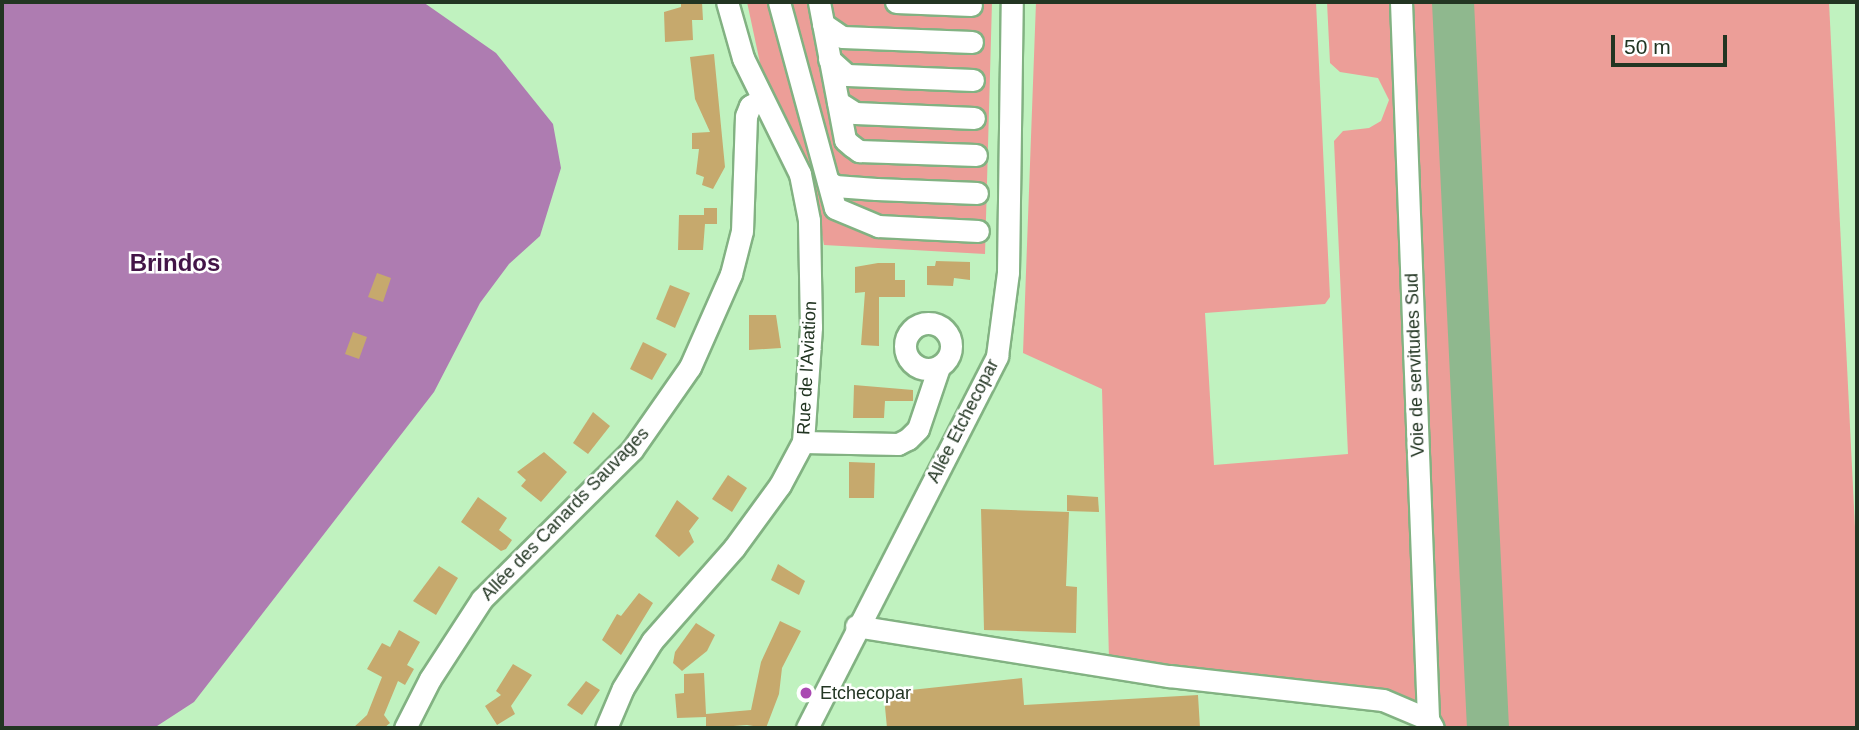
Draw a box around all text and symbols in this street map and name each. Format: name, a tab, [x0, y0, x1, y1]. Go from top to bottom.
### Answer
scale bar	[1614, 21, 1730, 65]
text: 50 m	[1624, 35, 1671, 58]
district label: Brindos	[130, 249, 220, 277]
street label: Voie de servitudes Sud	[1401, 273, 1429, 457]
street label: Rue de l'Aviation	[793, 300, 821, 436]
street label: Allée Etchecopar	[922, 355, 1004, 487]
street label: Allée des Canards Sauvages	[477, 423, 653, 605]
place label: Etchecopar	[820, 682, 911, 704]
marker: Etchecopar	[798, 685, 814, 701]

